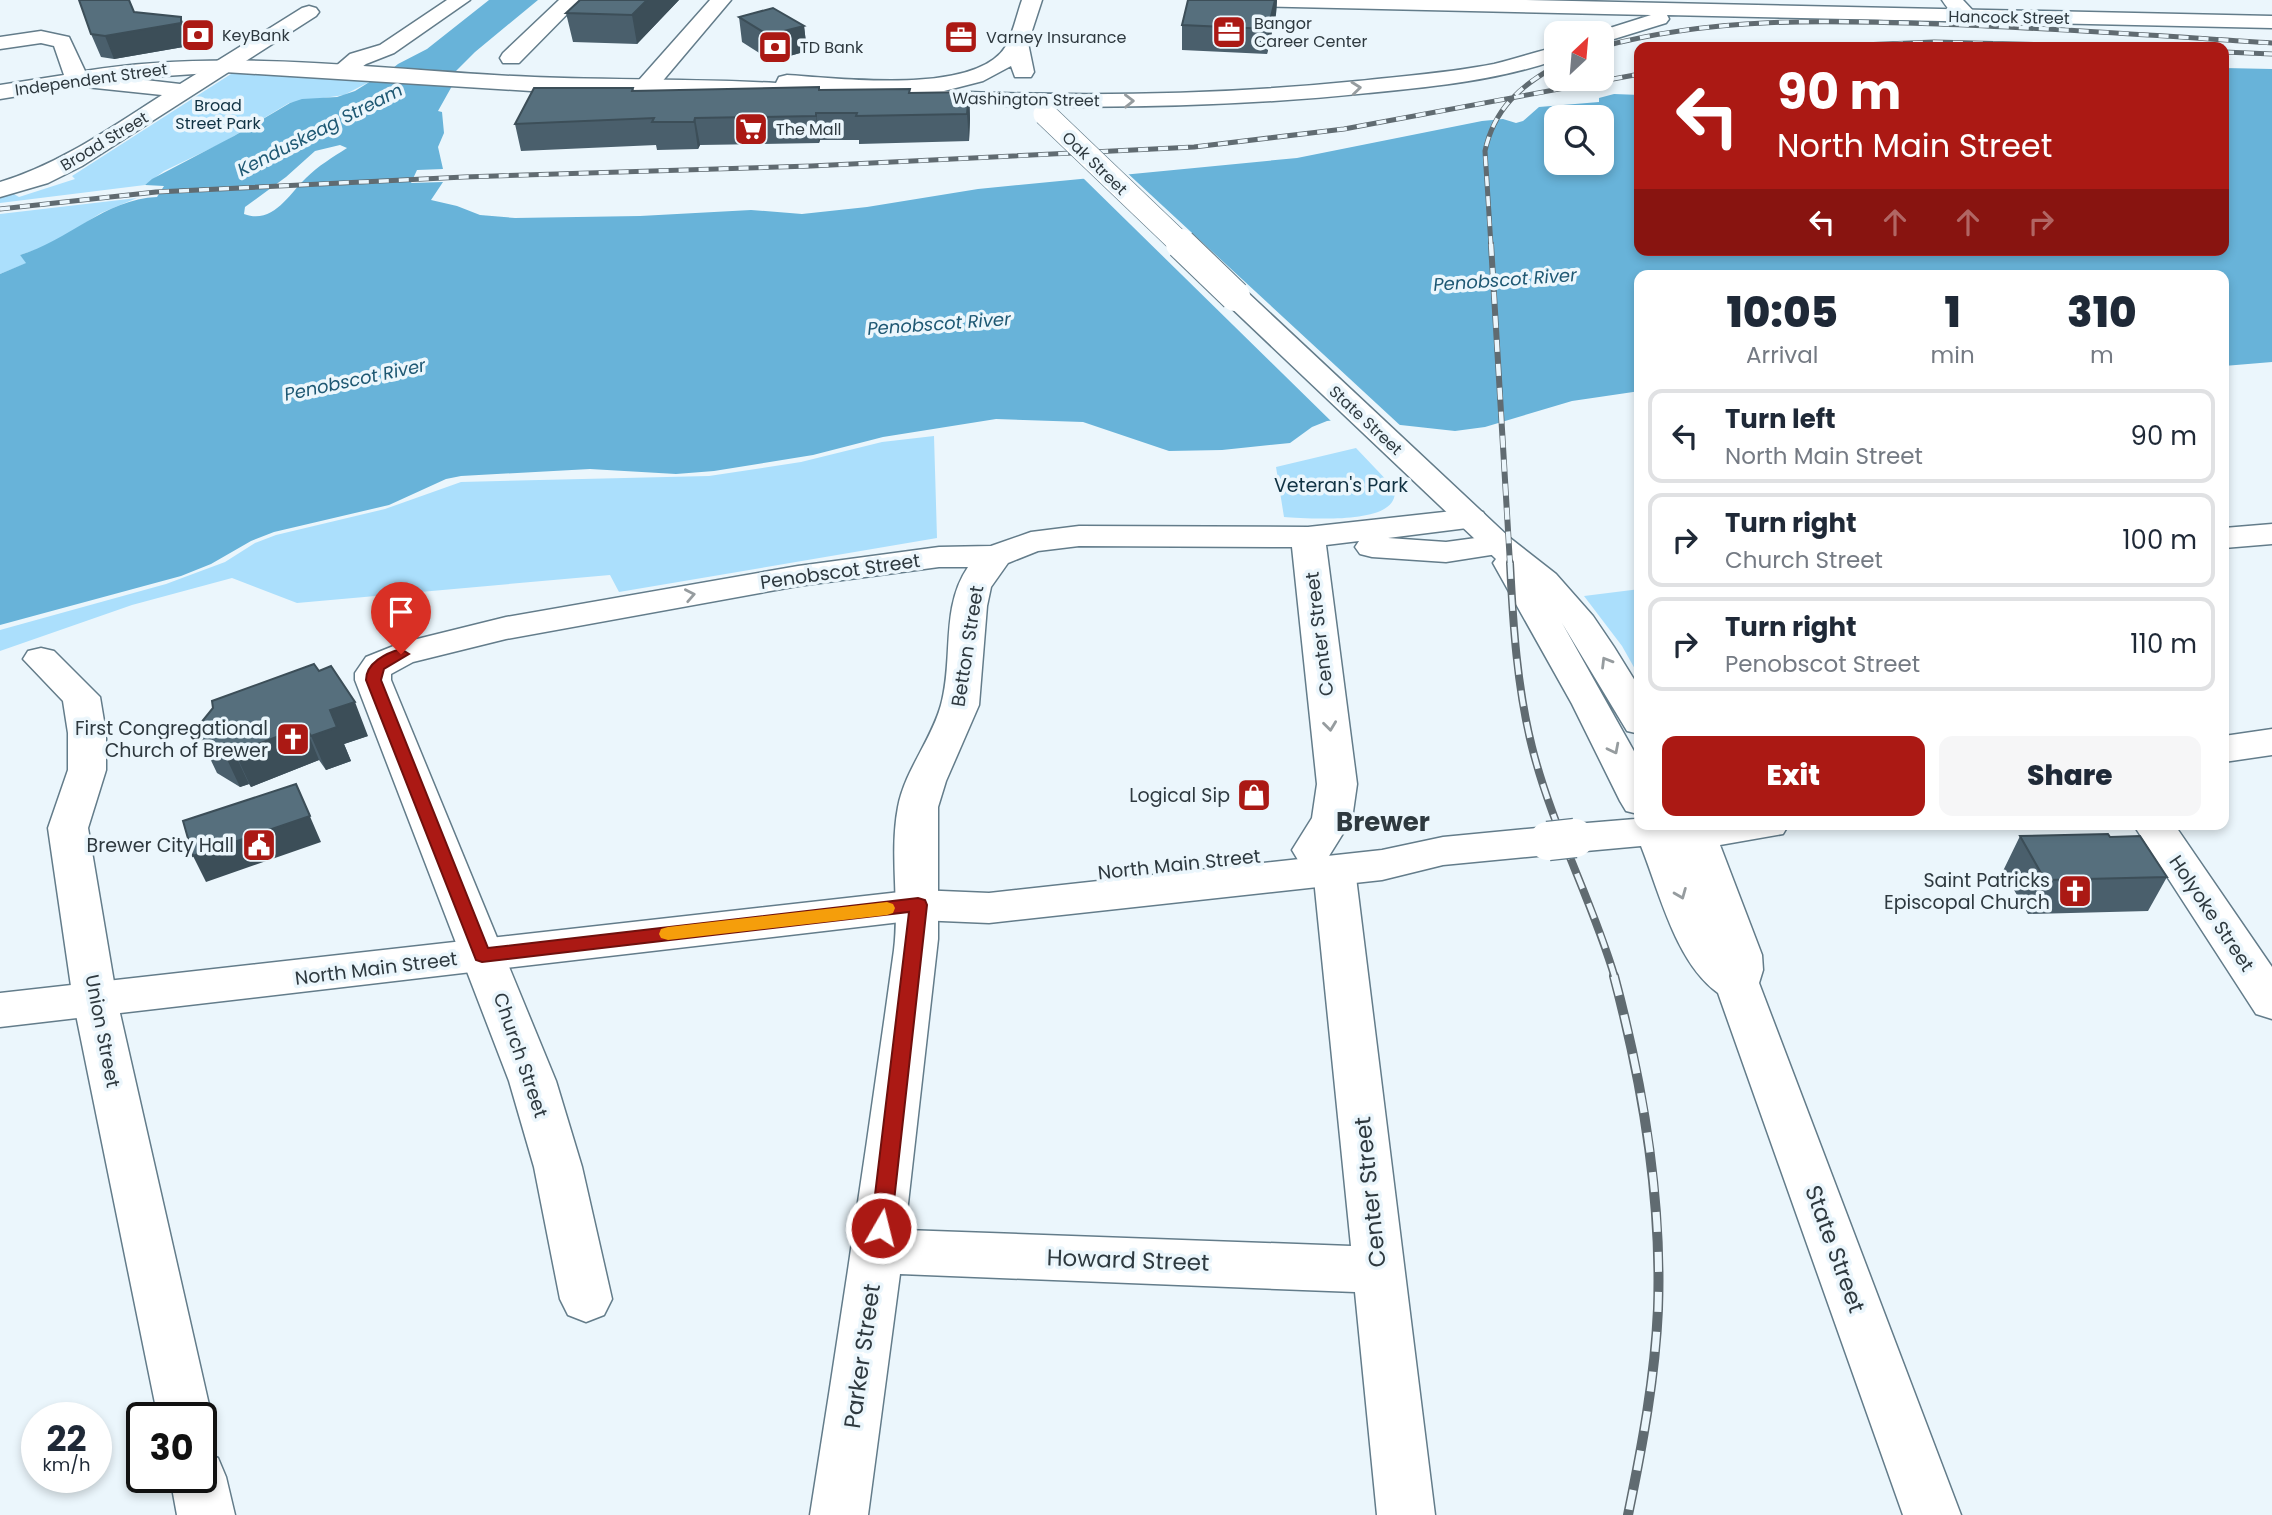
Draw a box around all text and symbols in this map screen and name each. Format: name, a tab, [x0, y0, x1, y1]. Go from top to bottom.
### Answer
street label: Hancock Street	[1948, 5, 2070, 30]
place label: Bangor Career Center	[1254, 12, 1367, 53]
office icon: Bangor Career Center	[1210, 13, 1248, 51]
bank icon: KeyBank	[179, 16, 217, 54]
office icon: Varney Insurance	[942, 18, 980, 56]
north arrow	[1544, 21, 1614, 91]
map controls	[1544, 21, 1614, 175]
place label: KeyBank	[222, 24, 290, 47]
place label: Varney Insurance	[986, 26, 1127, 49]
bank icon: TD Bank	[756, 28, 794, 66]
place label: TD Bank	[800, 36, 864, 59]
street label: Independent Street	[13, 57, 169, 102]
text: 90 m	[1777, 58, 1901, 126]
icon: left	[1662, 70, 1753, 161]
water label: Kenduskeag Stream	[233, 77, 407, 182]
one-way arrow	[1351, 81, 1362, 96]
street label: Washington Street	[952, 87, 1100, 112]
one-way arrow	[1125, 93, 1135, 109]
park label: Broad Street Park	[175, 94, 261, 135]
button: search	[1544, 105, 1614, 175]
street label: Broad Street	[56, 106, 153, 177]
supermarket icon: The Mall	[732, 110, 770, 148]
place label: The Mall	[776, 118, 842, 141]
text: North Main Street	[1777, 123, 2052, 168]
street label: Oak Street	[1057, 126, 1133, 200]
icon: left	[1803, 203, 1841, 241]
icon: ahead	[1876, 203, 1914, 241]
icon: ahead	[1949, 203, 1987, 241]
icon: right	[2022, 203, 2060, 241]
water label: Penobscot River	[1432, 262, 1579, 297]
text: 10:05	[1726, 283, 1838, 342]
text: 1	[1944, 283, 1961, 342]
text: 310	[2067, 283, 2137, 342]
water label: Penobscot River	[866, 306, 1013, 341]
text: Arrival	[1746, 339, 1818, 371]
text: min	[1931, 339, 1975, 371]
text: m	[2090, 339, 2114, 371]
water label: Penobscot River	[282, 352, 429, 407]
street label: State Street	[1324, 380, 1408, 461]
text: Turn left	[1725, 401, 1836, 437]
icon: left	[1666, 417, 1704, 455]
text: 90 m	[2131, 418, 2197, 454]
text: North Main Street	[1725, 440, 1923, 472]
park label: Veteran's Park	[1274, 472, 1408, 499]
text: Turn right	[1725, 505, 1857, 541]
icon: right	[1666, 521, 1704, 559]
text: 100 m	[2122, 522, 2197, 558]
text: Church Street	[1725, 544, 1883, 576]
street label: Penobscot Street	[758, 547, 922, 596]
street label: Center Street	[1298, 570, 1341, 698]
pin	[371, 582, 431, 654]
street label: Betton Street	[945, 584, 990, 709]
one-way arrow	[684, 588, 696, 603]
icon: arrive	[382, 593, 420, 631]
text: Turn right	[1725, 609, 1857, 645]
icon: right	[1666, 625, 1704, 663]
text: 110 m	[2130, 626, 2197, 662]
text: Penobscot Street	[1725, 648, 1920, 680]
one-way arrow	[1601, 657, 1614, 670]
place label: First Congregational Church of Brewer	[75, 715, 268, 764]
church icon: First Congregational Church of Brewer	[274, 720, 312, 758]
one-way arrow	[1323, 721, 1338, 732]
button: Exit	[1662, 736, 1925, 816]
button: Share	[1939, 736, 2201, 816]
one-way arrow	[1606, 742, 1620, 754]
shop icon: Logical Sip	[1235, 776, 1273, 814]
place label: Logical Sip	[1129, 782, 1230, 809]
district label: Brewer	[1336, 804, 1430, 840]
public building icon: Brewer City Hall	[240, 826, 278, 864]
place label: Brewer City Hall	[87, 832, 234, 859]
street label: North Main Street	[1096, 843, 1262, 886]
street label: Holyoke Street	[2163, 850, 2261, 977]
place label: Saint Patricks Episcopal Church	[1884, 867, 2050, 916]
church icon: Saint Patricks Episcopal Church	[2056, 872, 2094, 910]
one-way arrow	[1673, 887, 1687, 899]
street label: North Main Street	[293, 945, 459, 992]
street label: Union Street	[78, 972, 127, 1090]
street label: Church Street	[487, 989, 555, 1121]
street label: Center Street	[1346, 1115, 1394, 1269]
street label: State Street	[1797, 1181, 1873, 1317]
position arrow	[844, 1191, 918, 1265]
street label: Howard Street	[1046, 1241, 1210, 1279]
street label: Parker Street	[836, 1282, 888, 1430]
speed limit sign: 30	[126, 1402, 217, 1493]
text: 22	[47, 1414, 86, 1463]
text: km/h	[43, 1452, 90, 1477]

